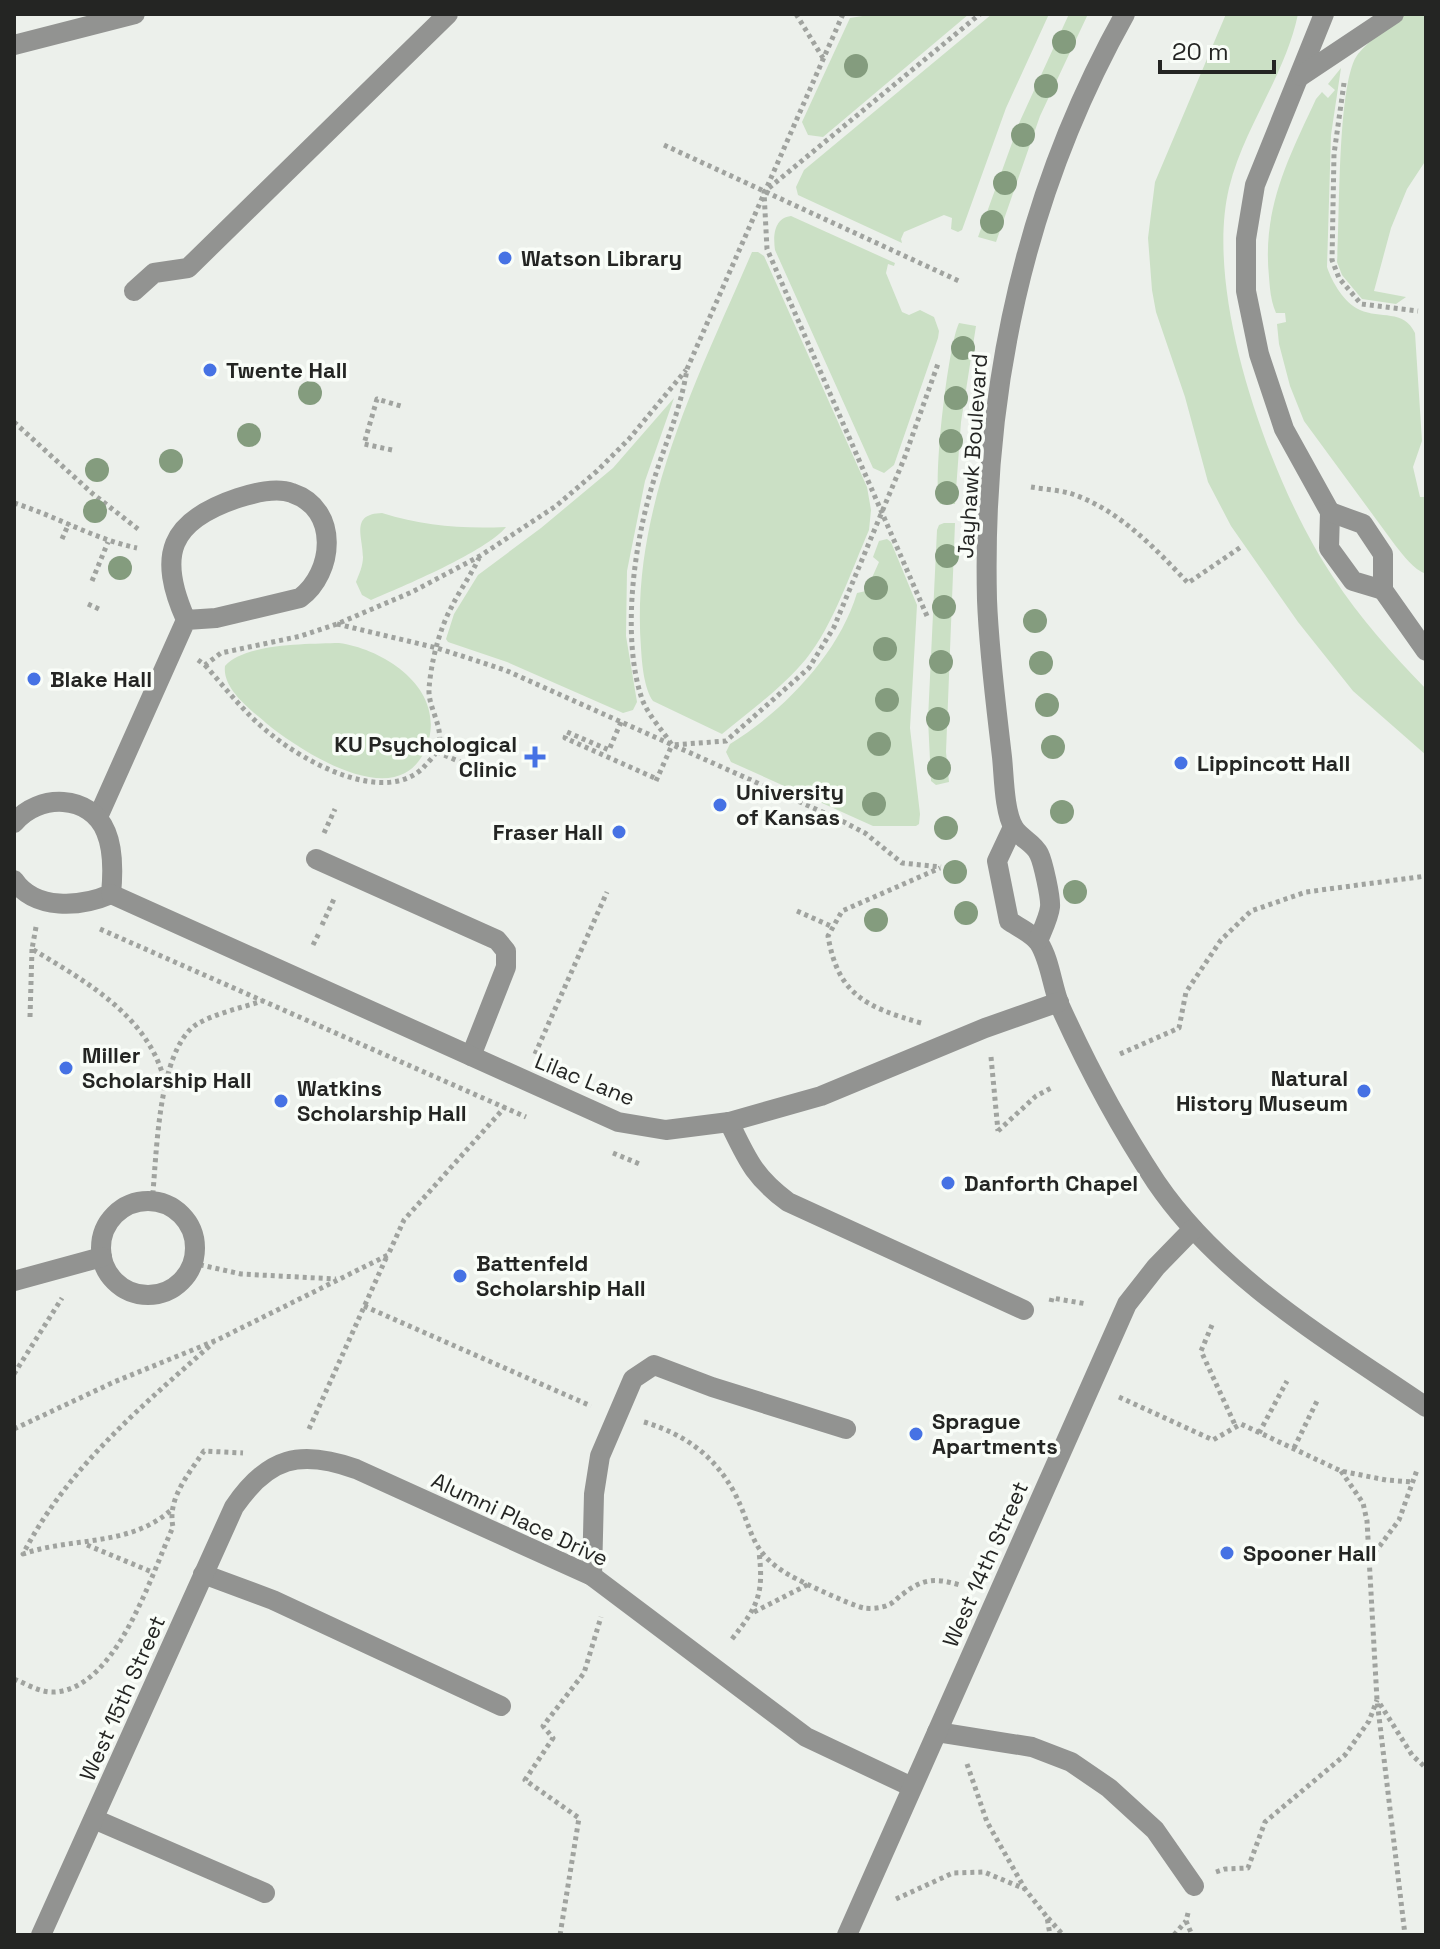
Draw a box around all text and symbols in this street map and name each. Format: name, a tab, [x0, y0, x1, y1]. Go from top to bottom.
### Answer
scale bar	[1160, 24, 1274, 74]
text: 20 m	[1172, 36, 1229, 67]
place label: Watson Library	[521, 244, 682, 272]
marker: Watson Library	[496, 249, 514, 267]
street label: Jayhawk Boulevard	[951, 353, 993, 559]
place label: Twente Hall	[226, 356, 347, 384]
marker: Twente Hall	[201, 361, 219, 379]
place label: Blake Hall	[50, 665, 152, 693]
marker: Blake Hall	[25, 670, 43, 688]
place label: KU Psychological Clinic	[334, 730, 517, 783]
marker: KU Psychological Clinic	[524, 746, 546, 768]
place label: Lippincott Hall	[1197, 749, 1350, 777]
marker: Lippincott Hall	[1172, 754, 1190, 772]
place label: University of Kansas	[736, 778, 844, 831]
marker: University of Kansas	[711, 796, 729, 814]
place label: Fraser Hall	[493, 818, 603, 846]
marker: Fraser Hall	[610, 823, 628, 841]
place label: Miller Scholarship Hall	[82, 1041, 252, 1094]
street label: Lilac Lane	[531, 1046, 639, 1112]
marker: Miller Scholarship Hall	[57, 1059, 75, 1077]
place label: Natural History Museum	[1176, 1064, 1348, 1117]
place label: Watkins Scholarship Hall	[297, 1074, 467, 1127]
marker: Natural History Museum	[1355, 1082, 1373, 1100]
marker: Watkins Scholarship Hall	[272, 1092, 290, 1110]
place label: Danforth Chapel	[964, 1169, 1138, 1197]
marker: Danforth Chapel	[939, 1174, 957, 1192]
place label: Battenfeld Scholarship Hall	[476, 1249, 646, 1302]
marker: Battenfeld Scholarship Hall	[451, 1267, 469, 1285]
place label: Sprague Apartments	[932, 1407, 1058, 1460]
marker: Sprague Apartments	[907, 1425, 925, 1443]
street label: Alumni Place Drive	[427, 1466, 613, 1572]
street label: West 14th Street	[936, 1477, 1034, 1651]
place label: Spooner Hall	[1243, 1539, 1377, 1567]
marker: Spooner Hall	[1218, 1544, 1236, 1562]
street label: West 15th Street	[73, 1611, 171, 1785]

